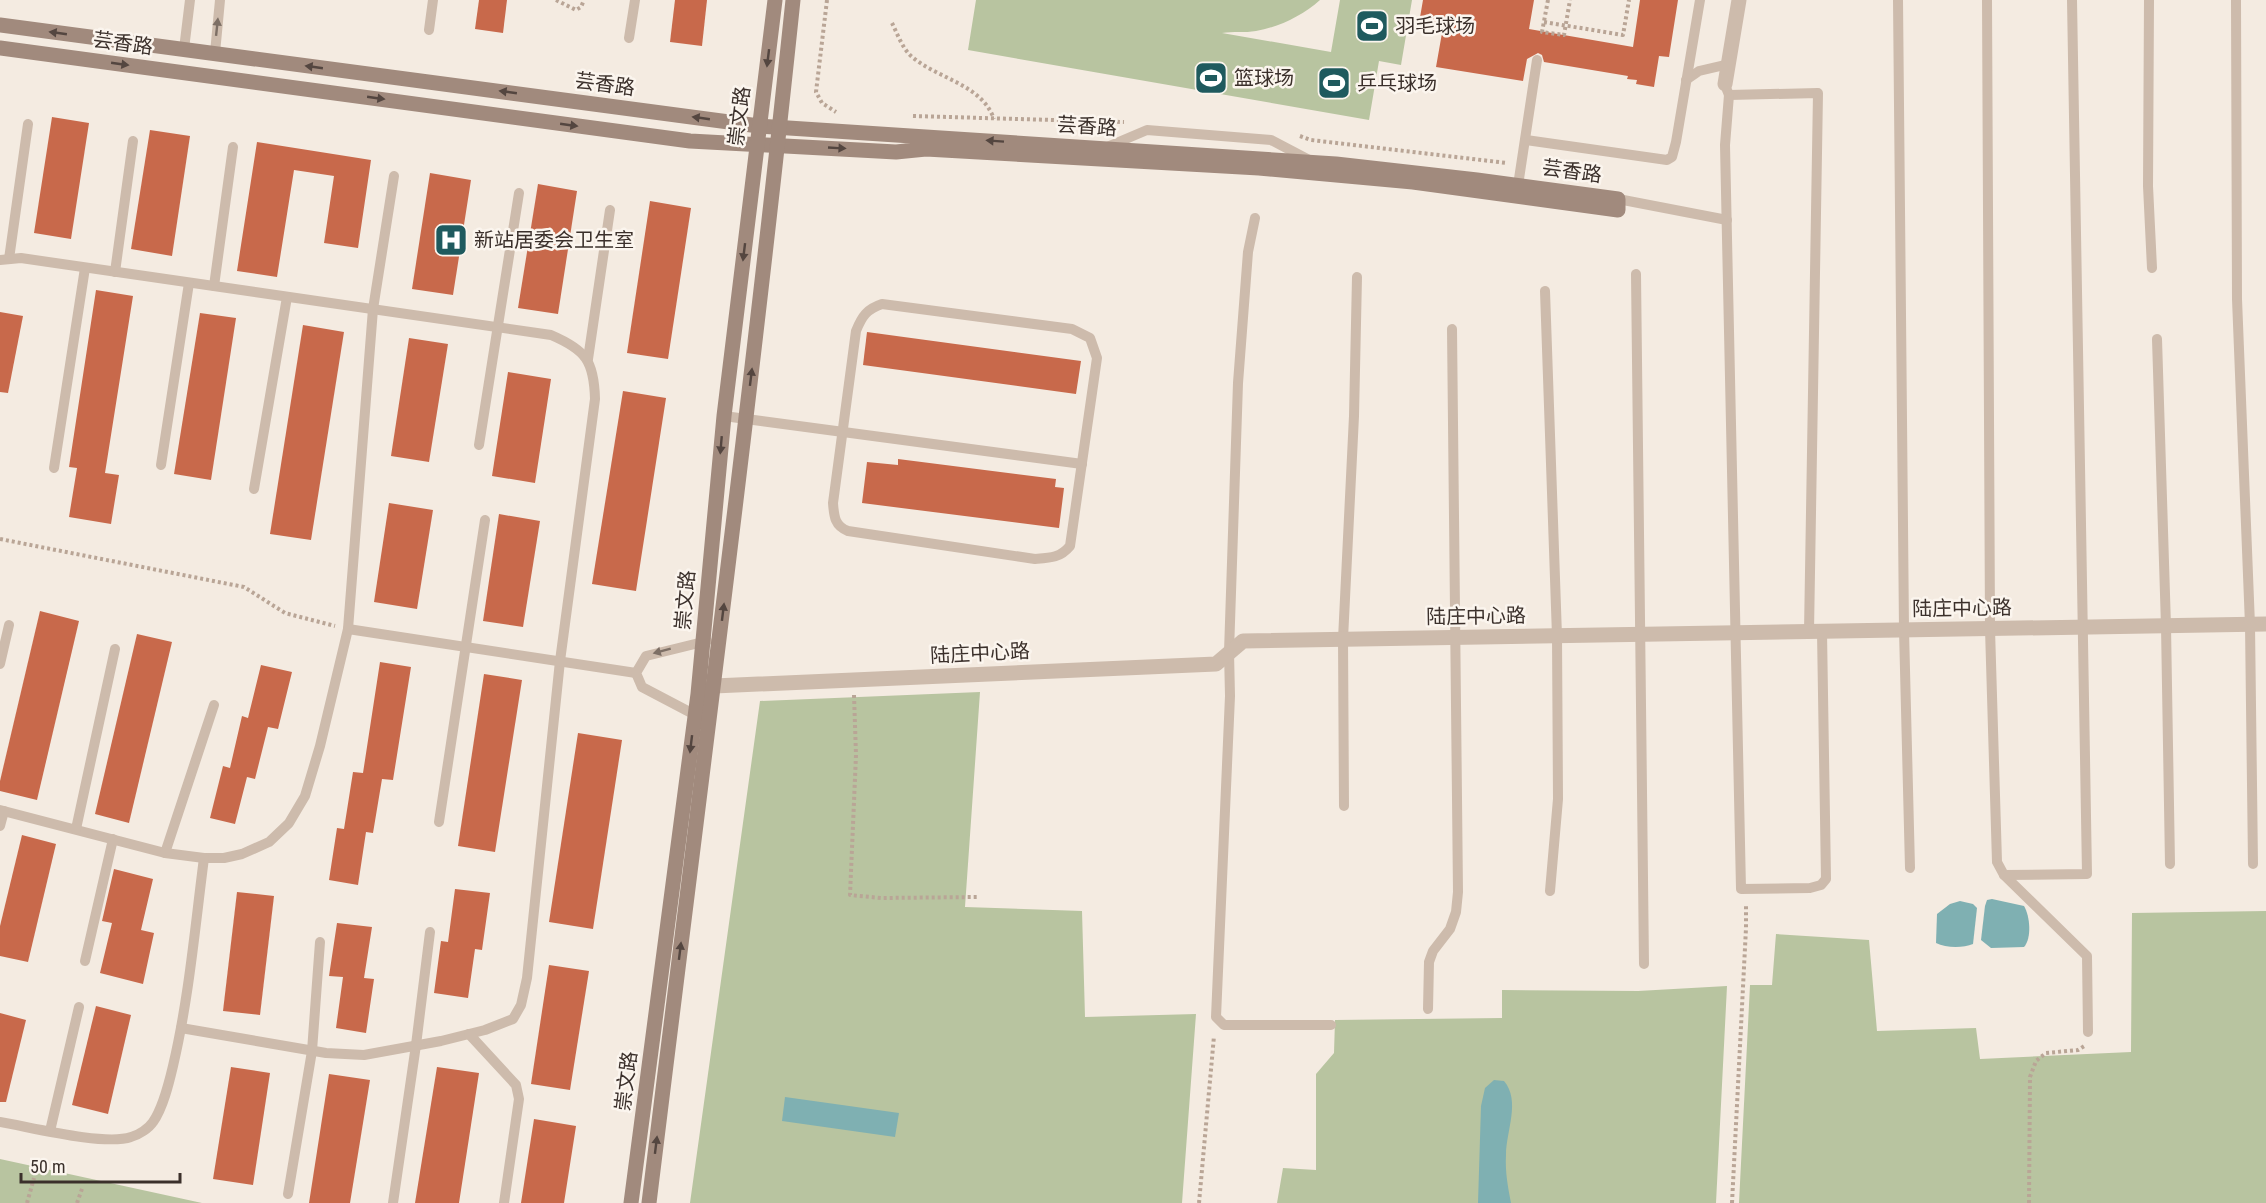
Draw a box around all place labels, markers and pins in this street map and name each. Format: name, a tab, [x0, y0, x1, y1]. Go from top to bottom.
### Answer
sports icon: 羽毛球场	[1354, 8, 1390, 44]
place label: 羽毛球场	[1395, 14, 1475, 38]
sports icon: 篮球场	[1193, 60, 1229, 96]
sports icon: 乒乓球场	[1316, 65, 1352, 101]
place label: 篮球场	[1234, 66, 1294, 90]
place label: 乒乓球场	[1357, 71, 1437, 95]
hospital icon: 新站居委会卫生室	[433, 222, 469, 258]
place label: 新站居委会卫生室	[474, 228, 634, 252]

